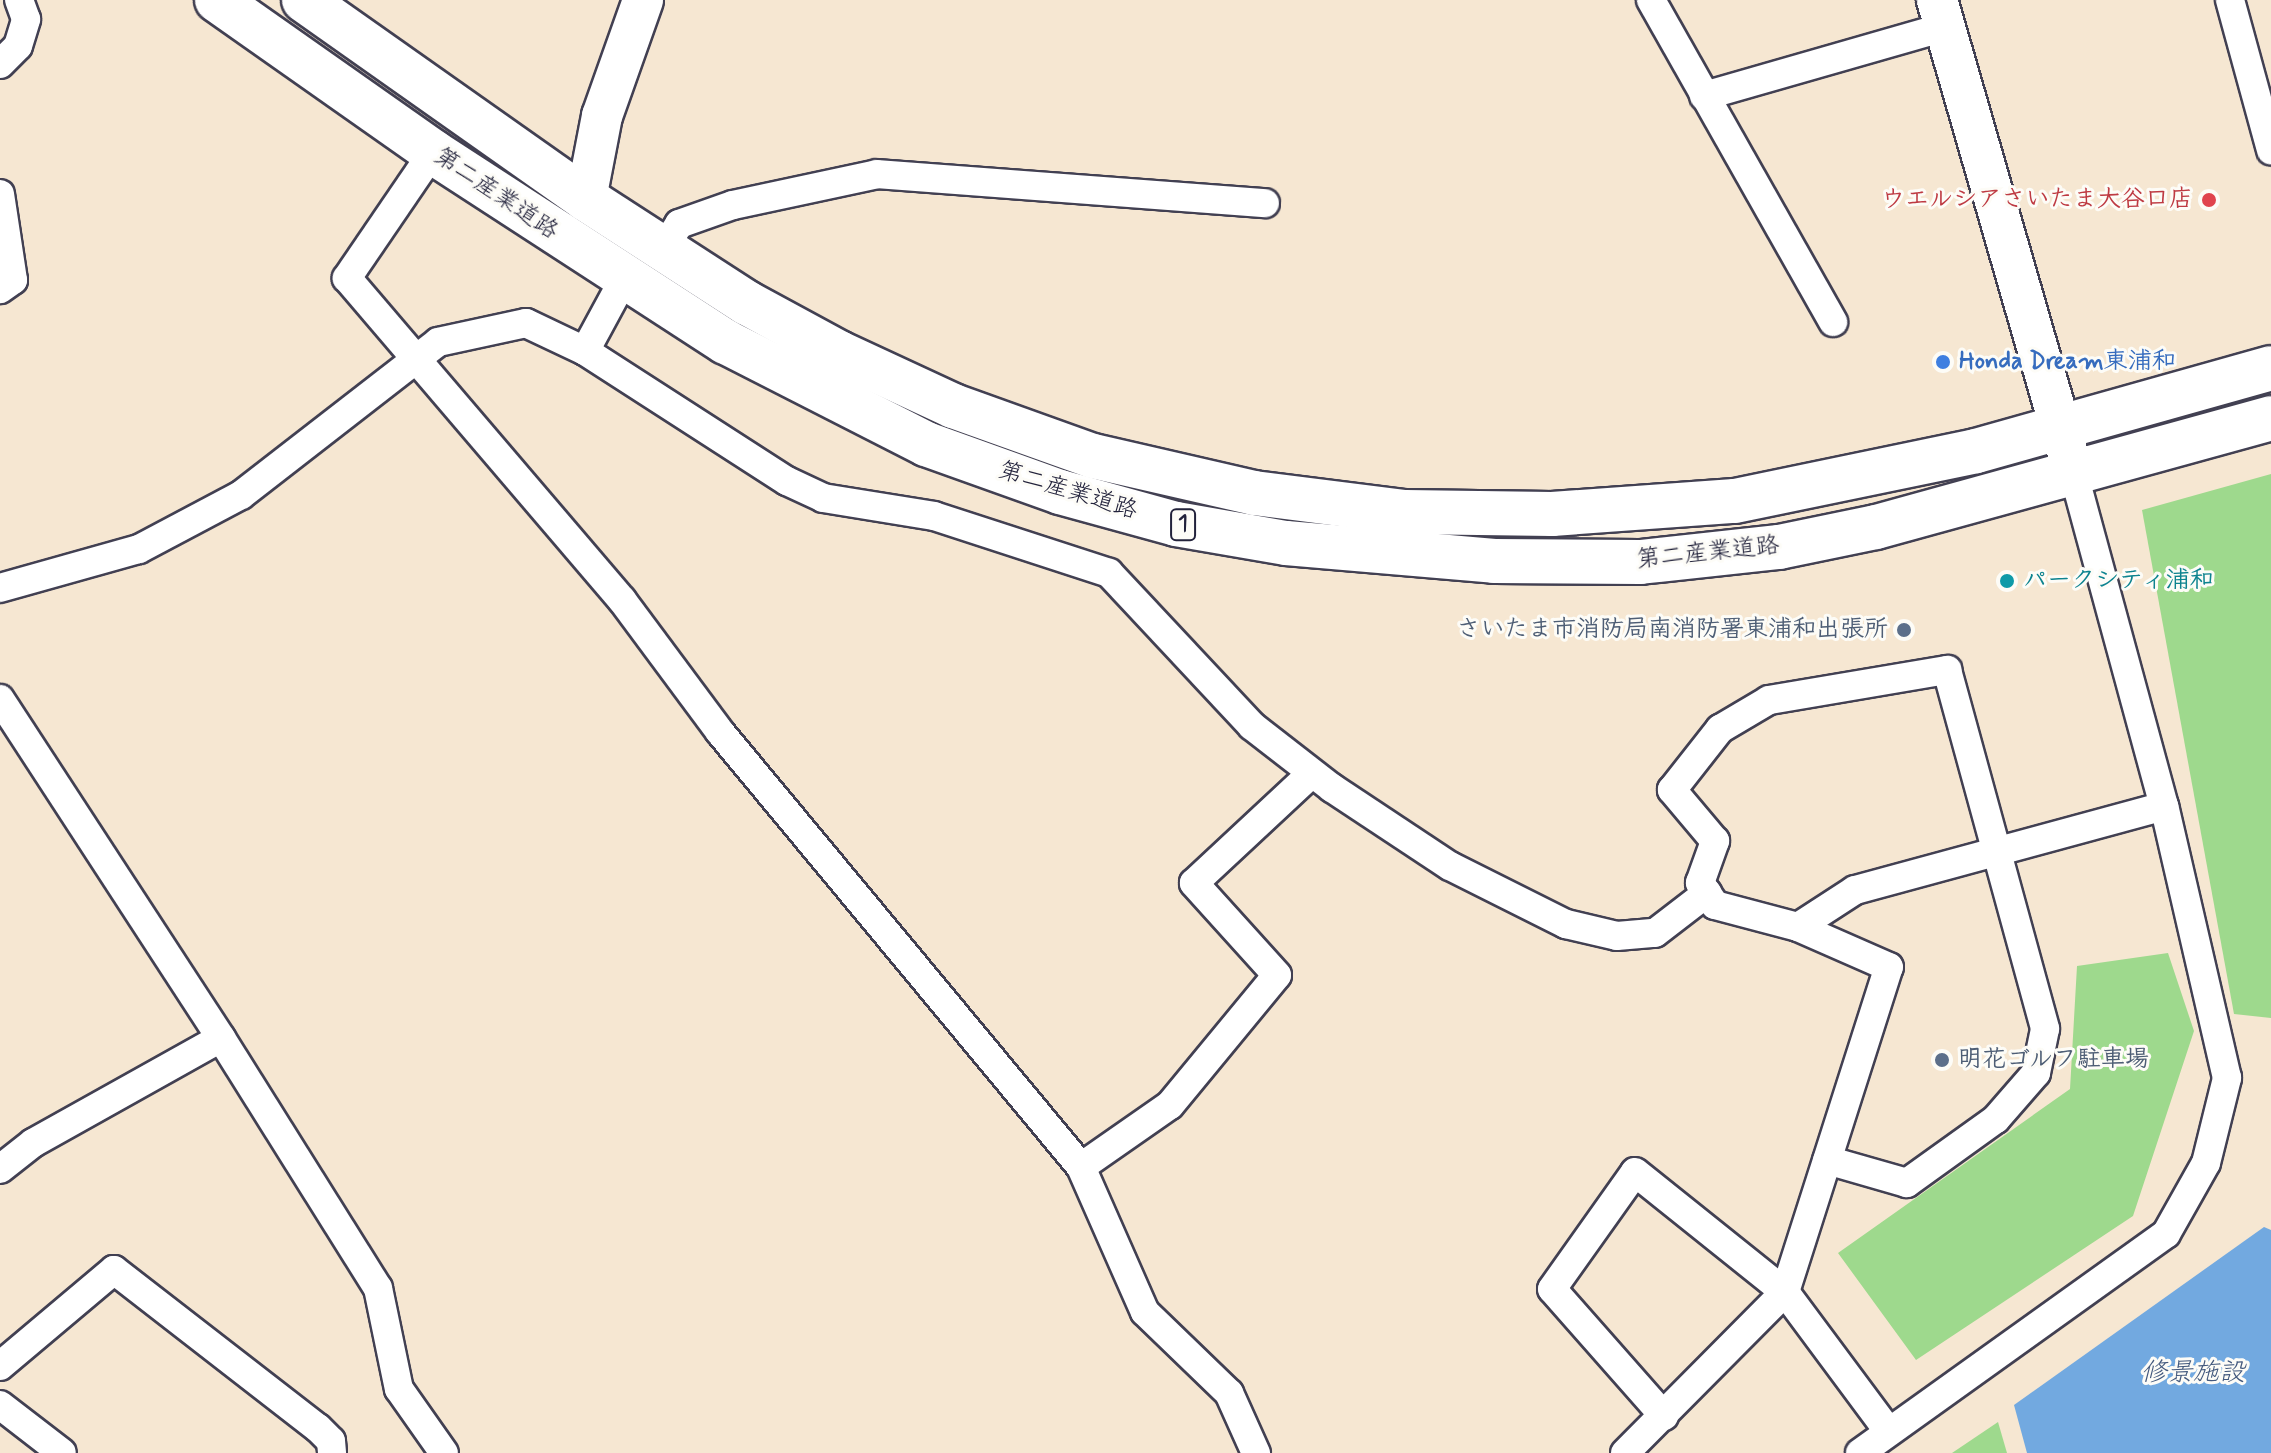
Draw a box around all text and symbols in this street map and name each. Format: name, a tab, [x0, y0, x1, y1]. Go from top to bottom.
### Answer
street label: 第二産業道路	[428, 142, 564, 246]
place label: ウエルシアさいたま大谷口店	[1881, 186, 2193, 214]
marker: ウエルシアさいたま大谷口店	[2200, 191, 2218, 209]
place label: Honda Dream東浦和	[1959, 348, 2176, 376]
marker: Honda Dream東浦和	[1934, 353, 1952, 371]
street label: 第二産業道路	[995, 456, 1141, 526]
road number: 1	[1169, 507, 1197, 543]
street label: 第二産業道路	[1635, 531, 1781, 575]
place label: パークシティ浦和	[2023, 567, 2215, 595]
marker: パークシティ浦和	[1998, 572, 2016, 590]
place label: さいたま市消防局南消防署東浦和出張所	[1456, 616, 1888, 644]
marker: さいたま市消防局南消防署東浦和出張所	[1895, 621, 1913, 639]
place label: 明花ゴルフ駐車場	[1958, 1046, 2150, 1074]
marker: 明花ゴルフ駐車場	[1933, 1051, 1951, 1069]
water label: 修景施設	[2141, 1358, 2245, 1390]

